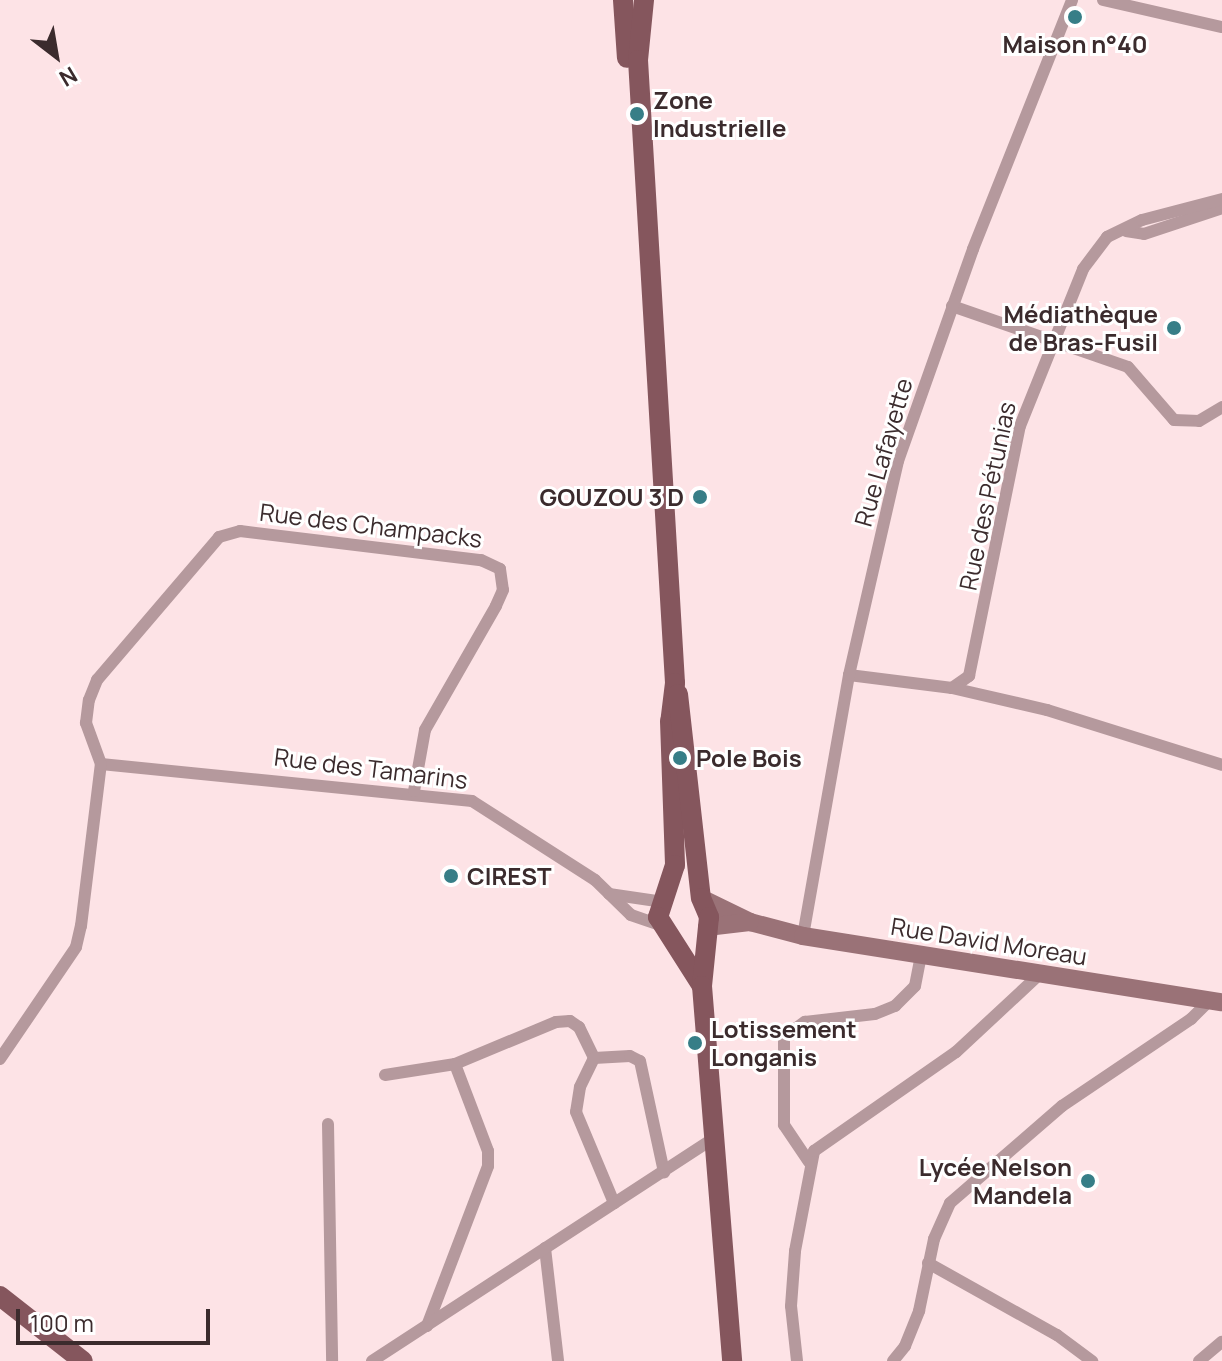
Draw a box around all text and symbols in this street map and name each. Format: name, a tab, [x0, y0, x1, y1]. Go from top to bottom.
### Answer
marker: Maison n°40	[1066, 8, 1084, 26]
north arrow	[16, 16, 96, 96]
place label: Maison n°40	[1003, 30, 1147, 58]
text: N	[54, 60, 83, 93]
place label: Zone Industrielle	[653, 86, 786, 142]
marker: Zone Industrielle	[628, 105, 646, 123]
place label: Médiathèque de Bras-Fusil	[1004, 300, 1158, 356]
marker: Médiathèque de Bras-Fusil	[1165, 319, 1183, 337]
street label: Rue Lafayette	[848, 375, 918, 529]
street label: Rue des Pétunias	[953, 399, 1021, 593]
place label: GOUZOU 3 D	[540, 483, 684, 511]
marker: GOUZOU 3 D	[691, 488, 709, 506]
street label: Rue des Champacks	[258, 497, 484, 553]
street label: Rue des Tamarins	[273, 742, 469, 794]
place label: Pole Bois	[696, 744, 802, 772]
marker: Pole Bois	[671, 749, 689, 767]
place label: CIREST	[467, 862, 552, 890]
marker: CIREST	[442, 867, 460, 885]
street label: Rue David Moreau	[889, 911, 1089, 971]
place label: Lotissement Longanis	[711, 1015, 857, 1071]
marker: Lotissement Longanis	[686, 1034, 704, 1052]
place label: Lycée Nelson Mandela	[919, 1153, 1072, 1209]
marker: Lycée Nelson Mandela	[1079, 1172, 1097, 1190]
scale bar	[20, 1293, 214, 1343]
text: 100 m	[30, 1306, 94, 1339]

